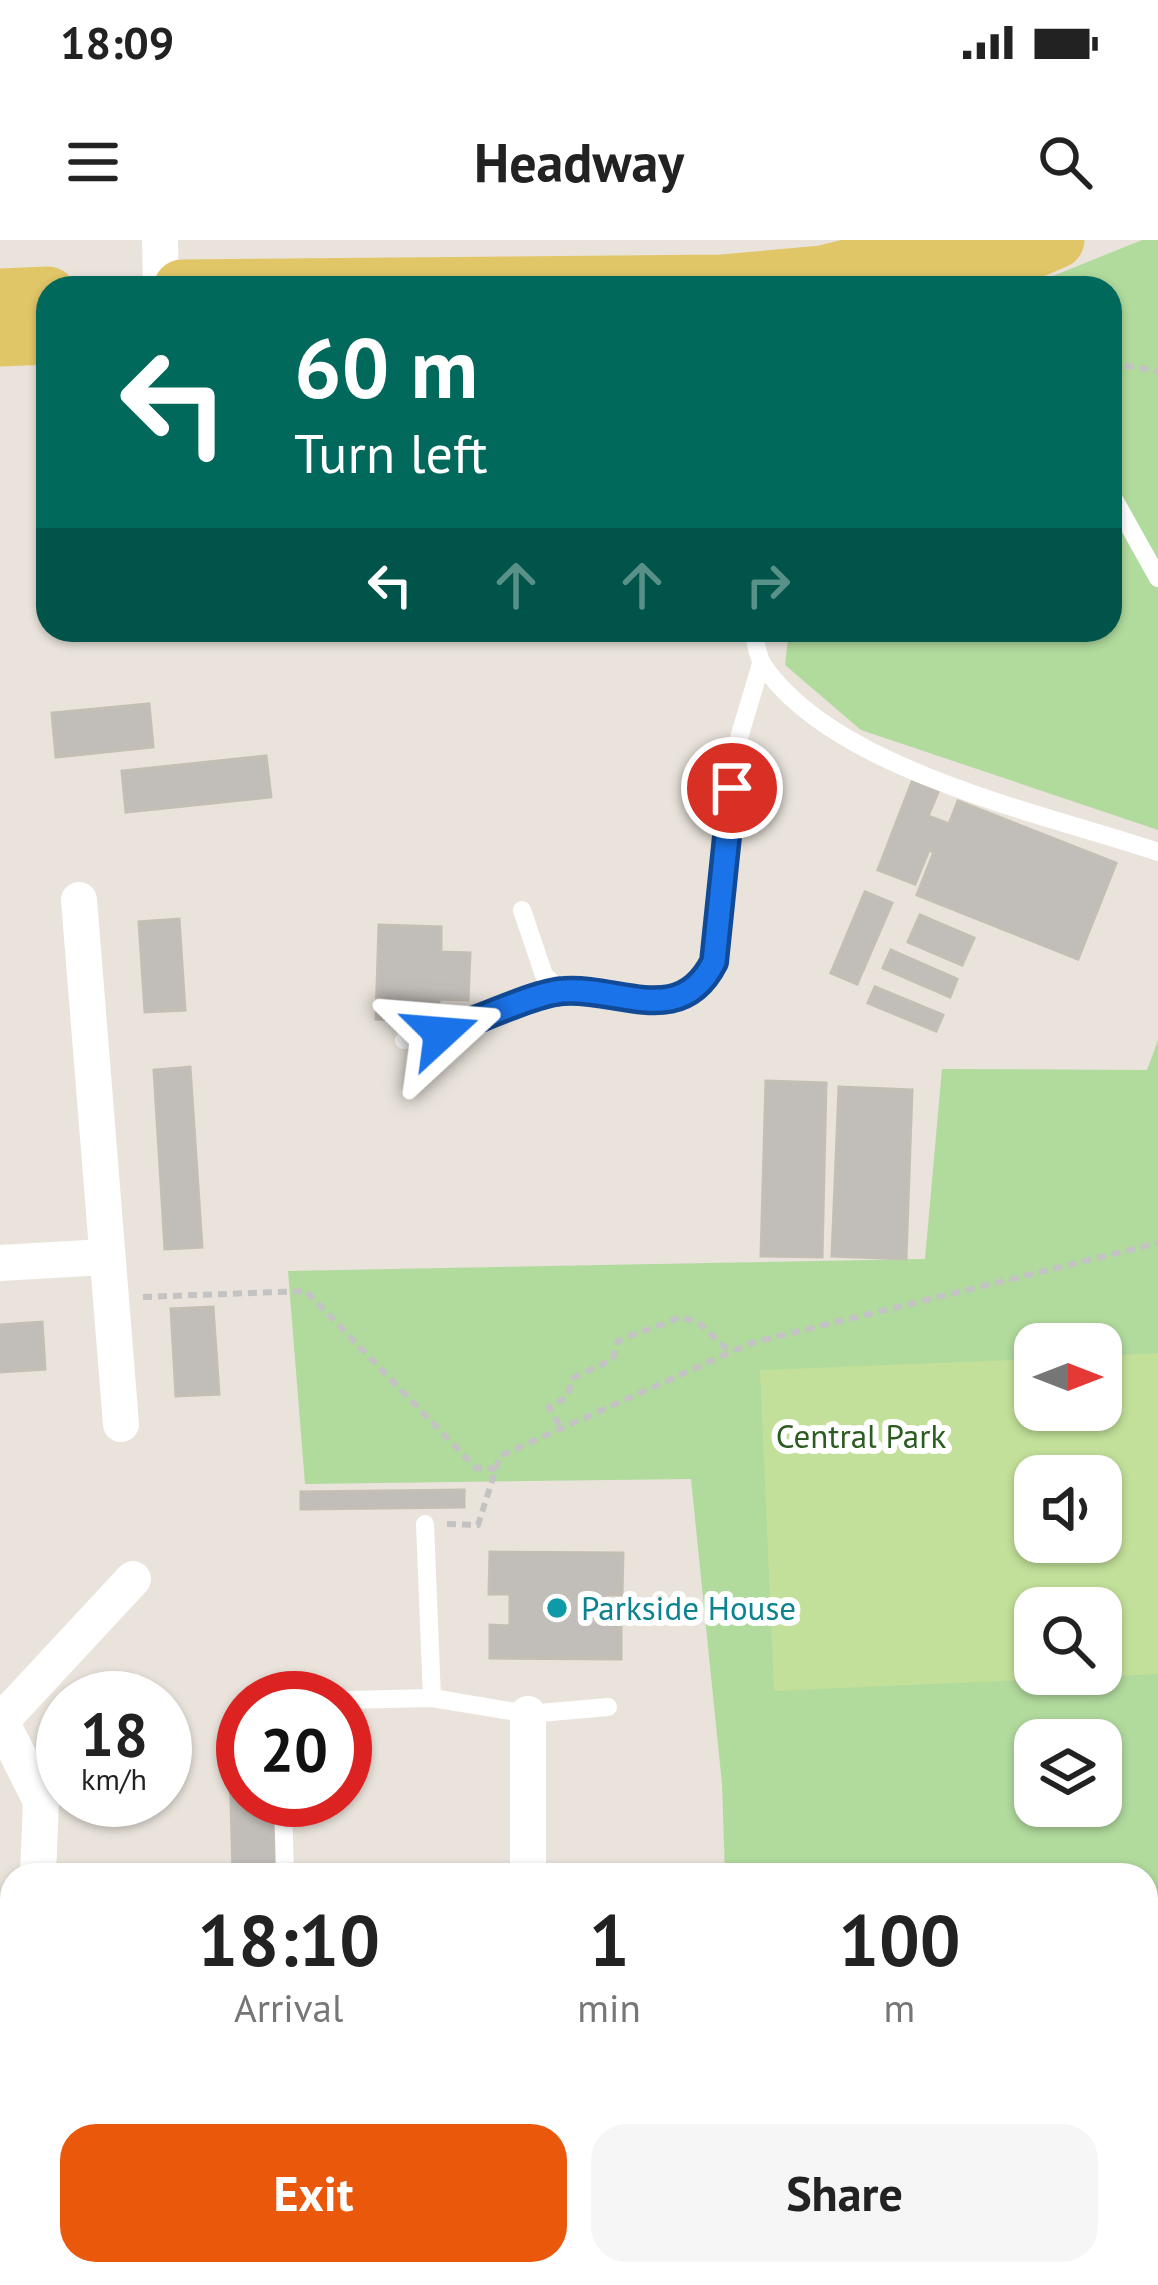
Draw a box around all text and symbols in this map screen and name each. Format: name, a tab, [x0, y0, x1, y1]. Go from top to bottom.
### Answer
text: 18:09	[60, 13, 174, 71]
text: Headway	[474, 127, 684, 197]
icon: menu	[60, 129, 126, 195]
icon: search	[1032, 129, 1098, 195]
text: 60 m	[294, 312, 478, 421]
icon: left	[96, 324, 252, 480]
text: Turn left	[294, 418, 488, 488]
icon: left	[357, 552, 423, 618]
icon: ahead	[483, 552, 549, 618]
icon: ahead	[609, 552, 675, 618]
icon: right	[735, 552, 801, 618]
pin	[681, 737, 783, 839]
icon: arrive	[699, 755, 765, 821]
position arrow	[378, 970, 504, 1096]
north arrow	[1014, 1323, 1122, 1431]
map controls	[1014, 1323, 1122, 1827]
park label: Central Park	[776, 1414, 946, 1457]
button: sound	[1014, 1455, 1122, 1563]
place label: Parkside House	[581, 1586, 796, 1629]
button: search	[1014, 1587, 1122, 1695]
marker: Parkside House	[544, 1595, 570, 1621]
speed limit sign: 20	[216, 1671, 372, 1827]
text: 18	[80, 1695, 148, 1773]
button: layers	[1014, 1719, 1122, 1827]
text: km/h	[81, 1759, 147, 1798]
text: 18:10	[197, 1893, 380, 1986]
text: 1	[589, 1893, 630, 1986]
text: 100	[838, 1893, 961, 1986]
text: Arrival	[234, 1982, 343, 2033]
text: min	[577, 1982, 641, 2033]
text: m	[884, 1982, 915, 2033]
button: Exit	[60, 2124, 567, 2262]
button: Share	[591, 2124, 1098, 2262]

